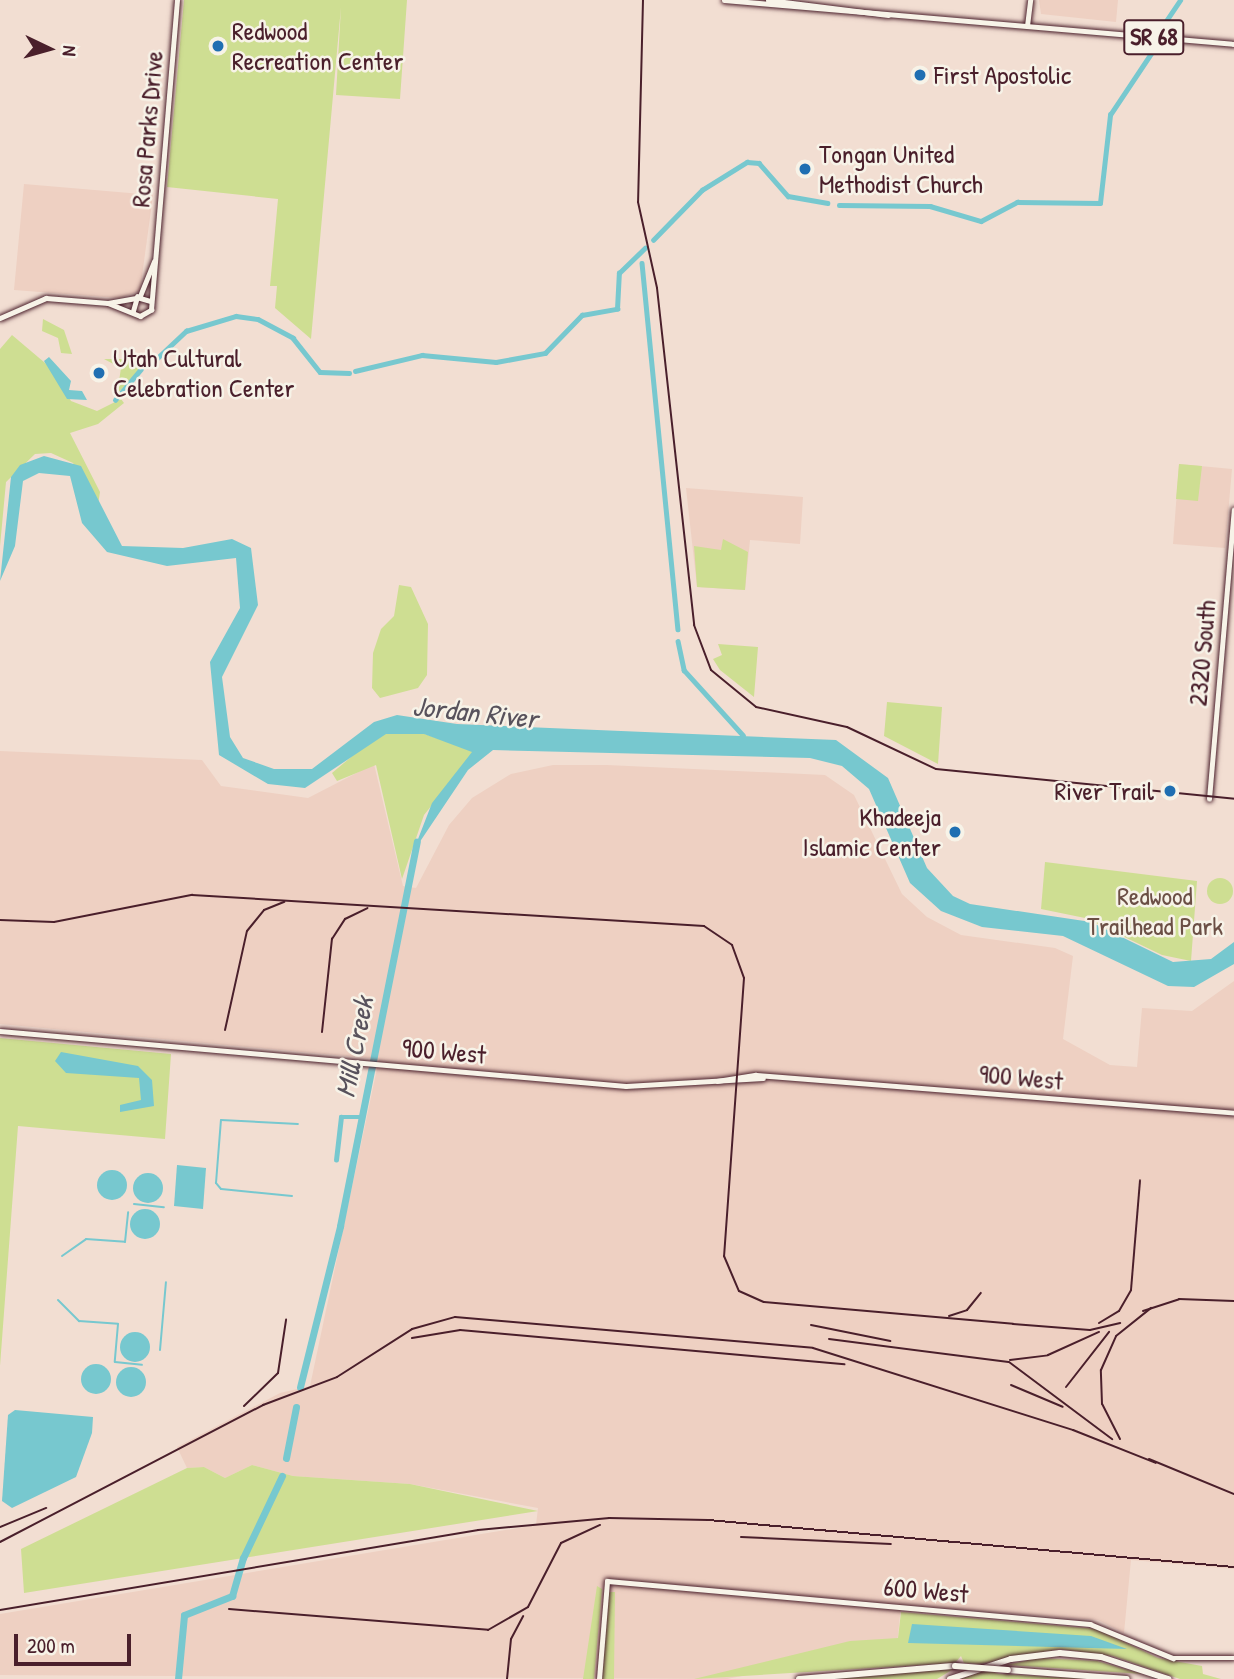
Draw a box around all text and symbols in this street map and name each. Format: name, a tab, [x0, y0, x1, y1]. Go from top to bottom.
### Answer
north arrow	[14, 14, 84, 84]
place label: Redwood Recreation Center	[232, 15, 403, 76]
road number: SR 68	[1122, 16, 1186, 57]
marker: Redwood Recreation Center	[210, 38, 226, 54]
text: N	[57, 45, 83, 57]
street label: Rosa Parks Drive	[125, 49, 169, 209]
place label: First Apostolic	[934, 59, 1071, 91]
marker: First Apostolic	[912, 67, 928, 83]
place label: Tongan United Methodist Church	[819, 138, 983, 200]
marker: Tongan United Methodist Church	[797, 161, 813, 177]
place label: Utah Cultural Celebration Center	[113, 342, 294, 404]
marker: Utah Cultural Celebration Center	[91, 365, 107, 381]
street label: 2320 South	[1182, 599, 1222, 707]
water label: Jordan River	[411, 689, 539, 735]
place label: River Trail	[1055, 775, 1154, 807]
marker: River Trail	[1160, 781, 1180, 801]
place label: Khadeeja Islamic Center	[803, 801, 941, 862]
marker: Khadeeja Islamic Center	[947, 824, 963, 840]
park label: Redwood Trailhead Park	[1087, 880, 1223, 942]
water label: Mill Creek	[328, 994, 380, 1100]
street label: 900 West	[401, 1032, 487, 1070]
street label: 900 West	[978, 1058, 1064, 1096]
street label: 600 West	[882, 1571, 970, 1609]
scale bar	[18, 1620, 135, 1664]
text: 200 m	[27, 1631, 75, 1660]

